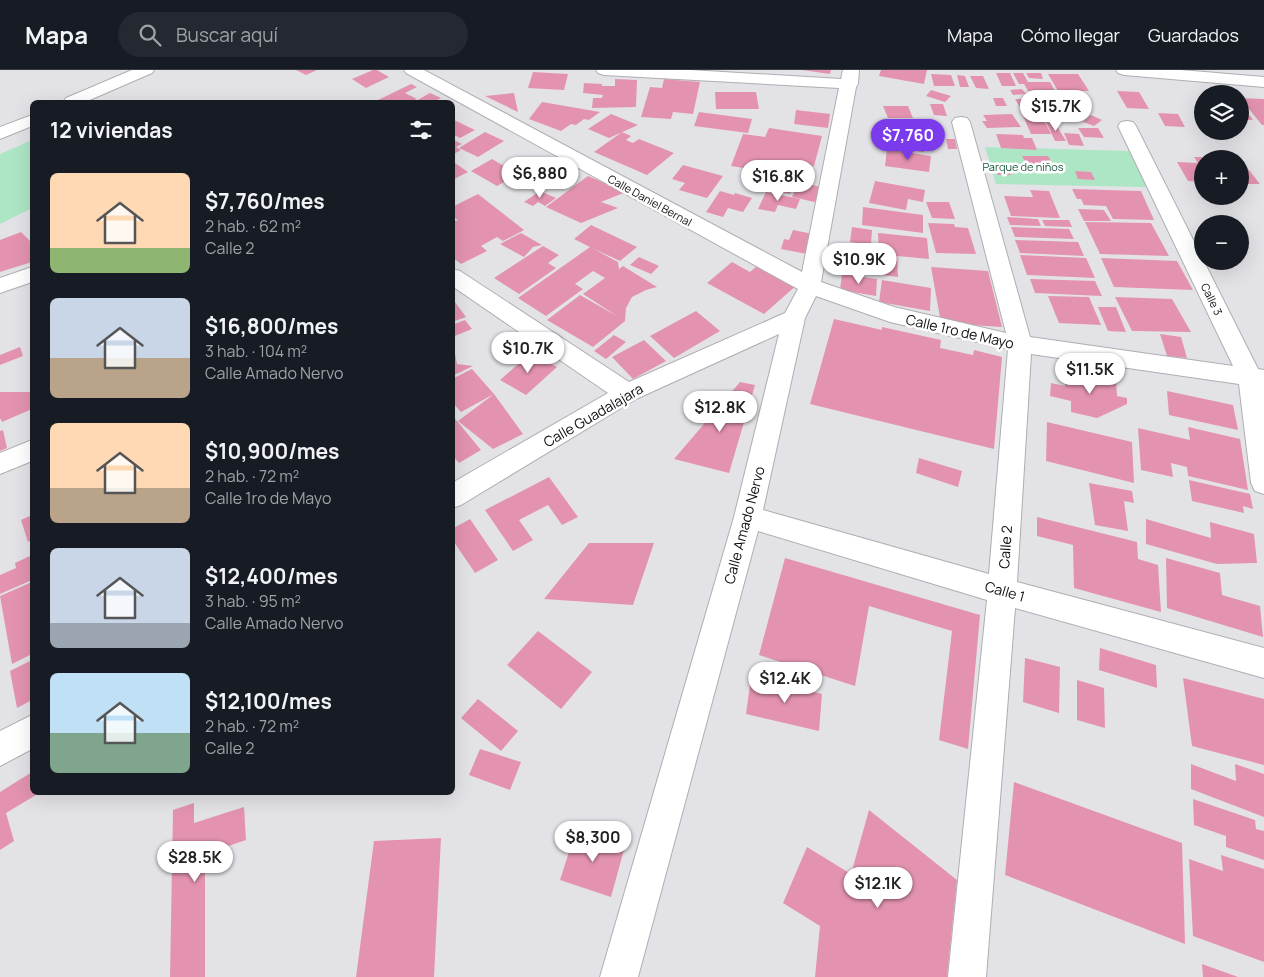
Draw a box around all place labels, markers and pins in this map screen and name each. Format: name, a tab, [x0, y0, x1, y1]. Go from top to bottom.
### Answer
pin: $15.7K	[1015, 90, 1097, 132]
pin: $7,760	[867, 118, 949, 161]
pin: $6,880	[499, 156, 581, 199]
pin: $16.8K	[737, 160, 819, 202]
pin: $10.9K	[818, 242, 900, 285]
pin: $10.7K	[487, 332, 569, 374]
pin: $11.5K	[1049, 352, 1131, 395]
pin: $12.8K	[679, 390, 761, 433]
pin: $12.4K	[744, 662, 826, 704]
pin: $8,300	[552, 820, 634, 863]
pin: $28.5K	[154, 840, 236, 883]
pin: $12.1K	[837, 866, 919, 909]

